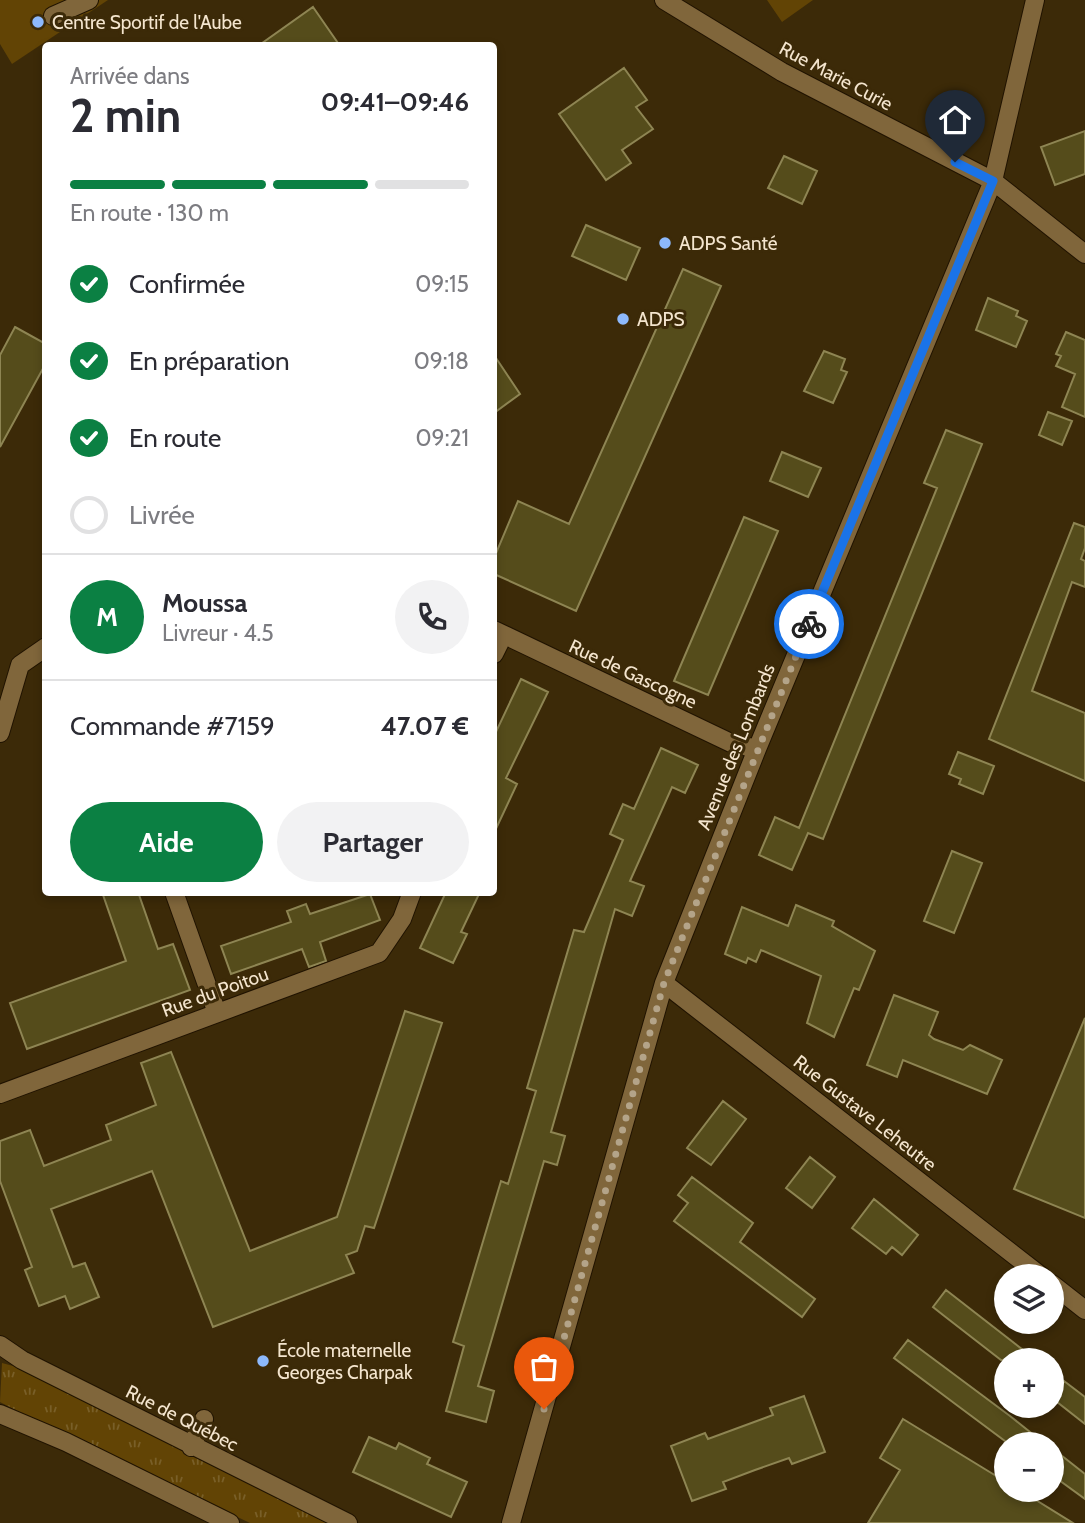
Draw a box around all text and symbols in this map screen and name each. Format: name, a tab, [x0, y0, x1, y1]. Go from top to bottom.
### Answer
place label: Centre Sportif de l'Aube	[52, 11, 242, 34]
marker: Centre Sportif de l'Aube	[30, 14, 46, 30]
street label: Rue Marie Curie	[776, 37, 897, 116]
text: Arrivée dans	[70, 62, 190, 90]
text: 09:41–09:46	[321, 86, 469, 118]
text: 2 min	[70, 88, 181, 144]
pin	[925, 90, 985, 162]
icon: home	[936, 101, 974, 139]
text: En route · 130 m	[70, 199, 229, 227]
place label: ADPS Santé	[679, 232, 778, 255]
marker: ADPS Santé	[657, 235, 673, 251]
icon: check	[70, 265, 108, 303]
text: Confirmée	[129, 268, 245, 300]
text: 09:15	[415, 270, 469, 298]
place label: ADPS	[637, 308, 684, 331]
marker: ADPS	[615, 311, 631, 327]
icon: check	[70, 342, 108, 380]
text: En préparation	[129, 345, 290, 377]
text: 09:18	[414, 347, 469, 375]
icon: check	[70, 419, 108, 457]
text: En route	[129, 422, 221, 454]
text: 09:21	[416, 424, 469, 452]
text: Livrée	[129, 499, 195, 531]
button: phone	[395, 580, 469, 654]
text: Moussa	[162, 587, 247, 619]
courier	[774, 589, 844, 659]
text: M	[96, 601, 118, 633]
icon: bike	[790, 605, 828, 643]
text: Livreur · 4.5	[162, 619, 274, 647]
street label: Rue de Gascogne	[565, 634, 701, 714]
street label: Avenue des Lombards	[692, 660, 780, 833]
text: Commande #7159	[70, 710, 275, 742]
text: 47.07 €	[381, 710, 469, 742]
button: Aide	[70, 802, 263, 882]
button: Partager	[277, 802, 469, 882]
street label: Rue du Poitou	[159, 962, 271, 1022]
street label: Rue Gustave Leheutre	[789, 1050, 941, 1176]
map controls	[994, 1264, 1064, 1502]
button: layers	[994, 1264, 1064, 1334]
pin	[514, 1337, 574, 1409]
place label: École maternelle Georges Charpak	[277, 1338, 413, 1384]
icon: bag	[525, 1348, 563, 1386]
button: +	[994, 1348, 1064, 1418]
marker: École maternelle Georges Charpak	[255, 1353, 271, 1369]
street label: Rue de Québec	[122, 1380, 242, 1456]
button: −	[994, 1432, 1064, 1502]

